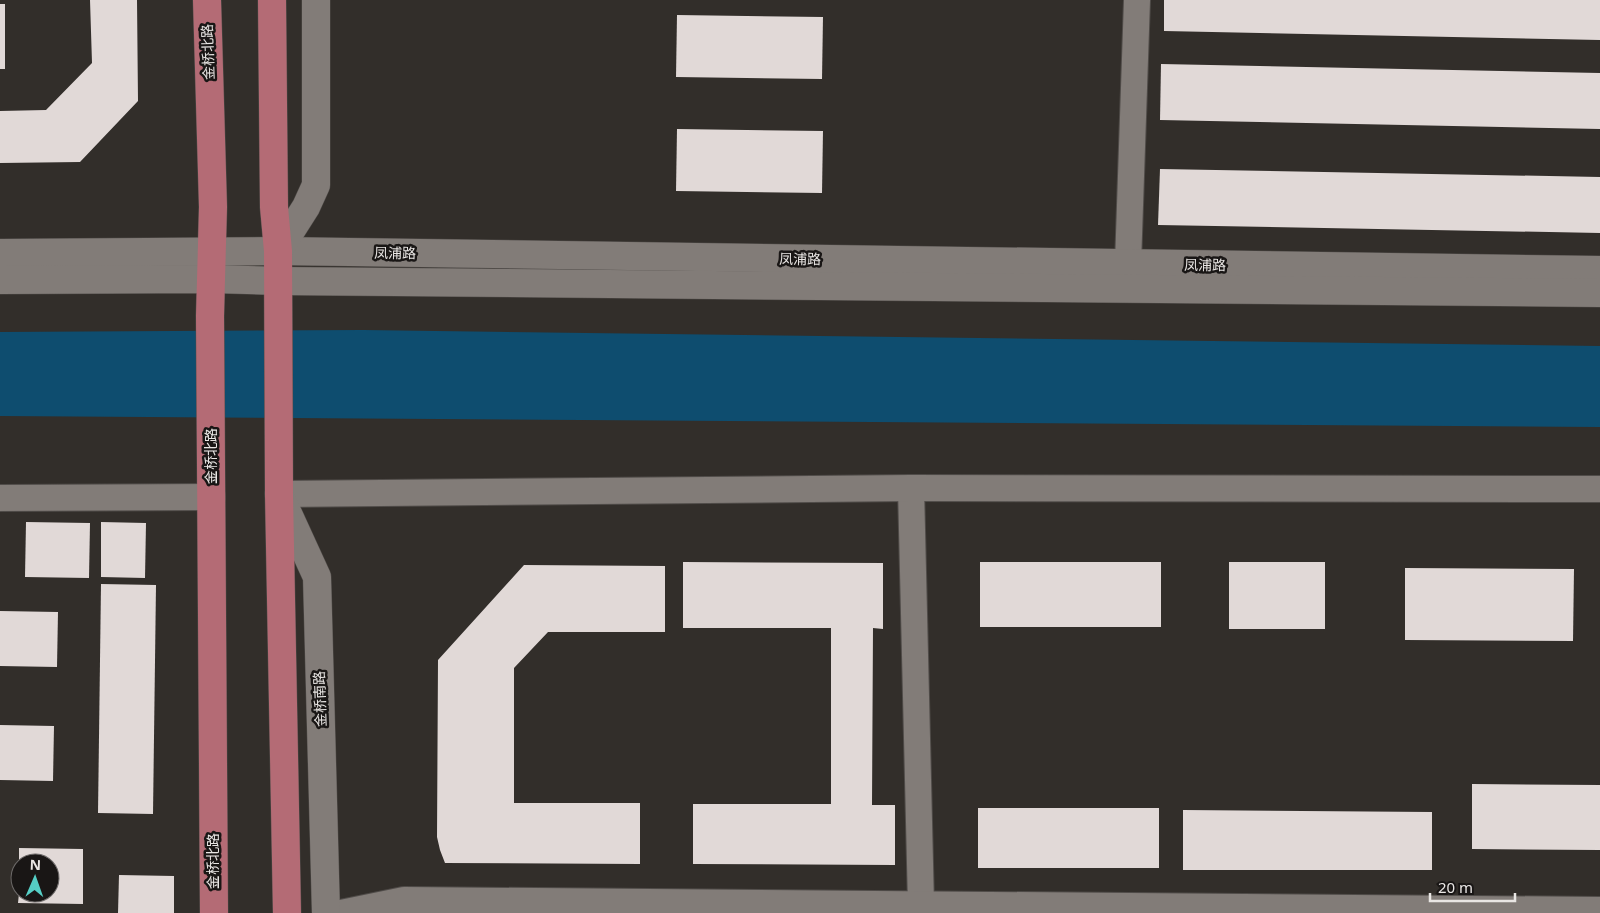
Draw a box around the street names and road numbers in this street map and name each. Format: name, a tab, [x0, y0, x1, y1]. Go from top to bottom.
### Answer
street label: 金桥北路	[197, 24, 218, 80]
street label: 凤浦路	[374, 243, 416, 262]
street label: 凤浦路	[779, 249, 821, 268]
street label: 凤浦路	[1184, 255, 1226, 274]
street label: 金桥北路	[201, 428, 220, 484]
street label: 金桥南路	[309, 671, 330, 727]
street label: 金桥北路	[203, 833, 222, 889]

